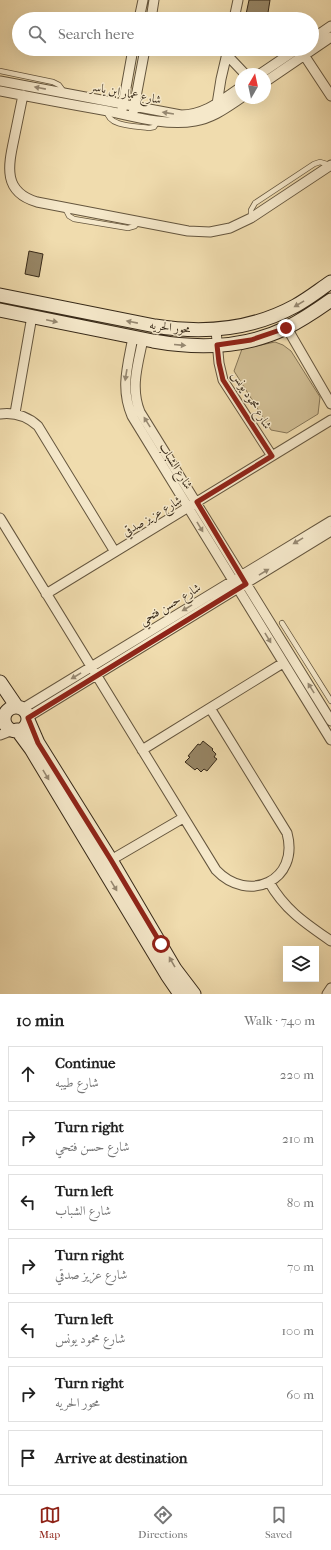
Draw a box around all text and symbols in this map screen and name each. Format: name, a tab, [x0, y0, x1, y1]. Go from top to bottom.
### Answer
search box	[12, 12, 319, 56]
icon: search	[26, 23, 48, 45]
text: Search here	[58, 25, 134, 43]
north arrow	[235, 68, 271, 104]
street label: شارع عمار ابن ياسر	[87, 79, 163, 111]
one-way arrow	[34, 85, 46, 91]
one-way arrow	[162, 110, 174, 116]
one-way arrow	[294, 300, 304, 308]
one-way arrow	[46, 318, 58, 324]
one-way arrow	[126, 318, 138, 324]
street label: محور الحريه	[148, 318, 192, 338]
route end	[277, 319, 295, 337]
one-way arrow	[174, 341, 186, 348]
one-way arrow	[123, 369, 129, 382]
street label: شارع محمود يونس	[226, 369, 275, 434]
one-way arrow	[143, 416, 150, 428]
street label: شارع الشباب	[153, 440, 196, 494]
street label: شارع عزيز صدقي	[120, 493, 186, 543]
one-way arrow	[196, 522, 204, 532]
one-way arrow	[293, 537, 303, 545]
one-way arrow	[258, 569, 270, 576]
street label: شارع حسن فتحي	[137, 580, 206, 632]
one-way arrow	[181, 605, 193, 612]
one-way arrow	[264, 632, 271, 644]
one-way arrow	[70, 673, 82, 680]
one-way arrow	[307, 682, 314, 694]
one-way arrow	[43, 769, 50, 781]
one-way arrow	[110, 880, 117, 892]
route start	[152, 935, 170, 953]
map controls	[283, 946, 319, 982]
button: layers	[283, 946, 319, 982]
one-way arrow	[168, 956, 175, 968]
text: 10 min	[16, 1010, 64, 1030]
text: Walk · 740 m	[244, 1013, 315, 1028]
text: Continue	[55, 1054, 115, 1072]
icon: ahead	[17, 1063, 39, 1085]
text: 220 m	[280, 1067, 314, 1082]
text: شارع طيبه	[55, 1075, 99, 1090]
text: Turn right	[55, 1118, 124, 1136]
icon: right	[17, 1127, 39, 1149]
text: 210 m	[282, 1131, 314, 1146]
text: شارع حسن فتحي	[55, 1139, 130, 1154]
text: Turn left	[55, 1182, 113, 1200]
icon: left	[17, 1191, 39, 1213]
text: 80 m	[287, 1195, 314, 1210]
text: شارع الشباب	[55, 1203, 111, 1218]
text: Turn right	[55, 1246, 124, 1264]
icon: right	[17, 1255, 39, 1277]
text: 70 m	[287, 1259, 314, 1274]
text: شارع عزيز صدقي	[55, 1267, 127, 1282]
text: Turn left	[55, 1310, 113, 1328]
icon: left	[17, 1319, 39, 1341]
text: 100 m	[281, 1323, 314, 1338]
text: شارع محمود يونس	[55, 1331, 125, 1346]
text: Turn right	[55, 1374, 124, 1392]
icon: right	[17, 1383, 39, 1405]
text: 60 m	[286, 1387, 314, 1402]
text: محور الحريه	[55, 1395, 100, 1410]
icon: arrive	[17, 1447, 39, 1469]
text: Arrive at destination	[55, 1449, 187, 1467]
tab: Map	[39, 1504, 61, 1541]
tab: Directions	[138, 1504, 188, 1541]
tab: Saved	[265, 1504, 292, 1541]

